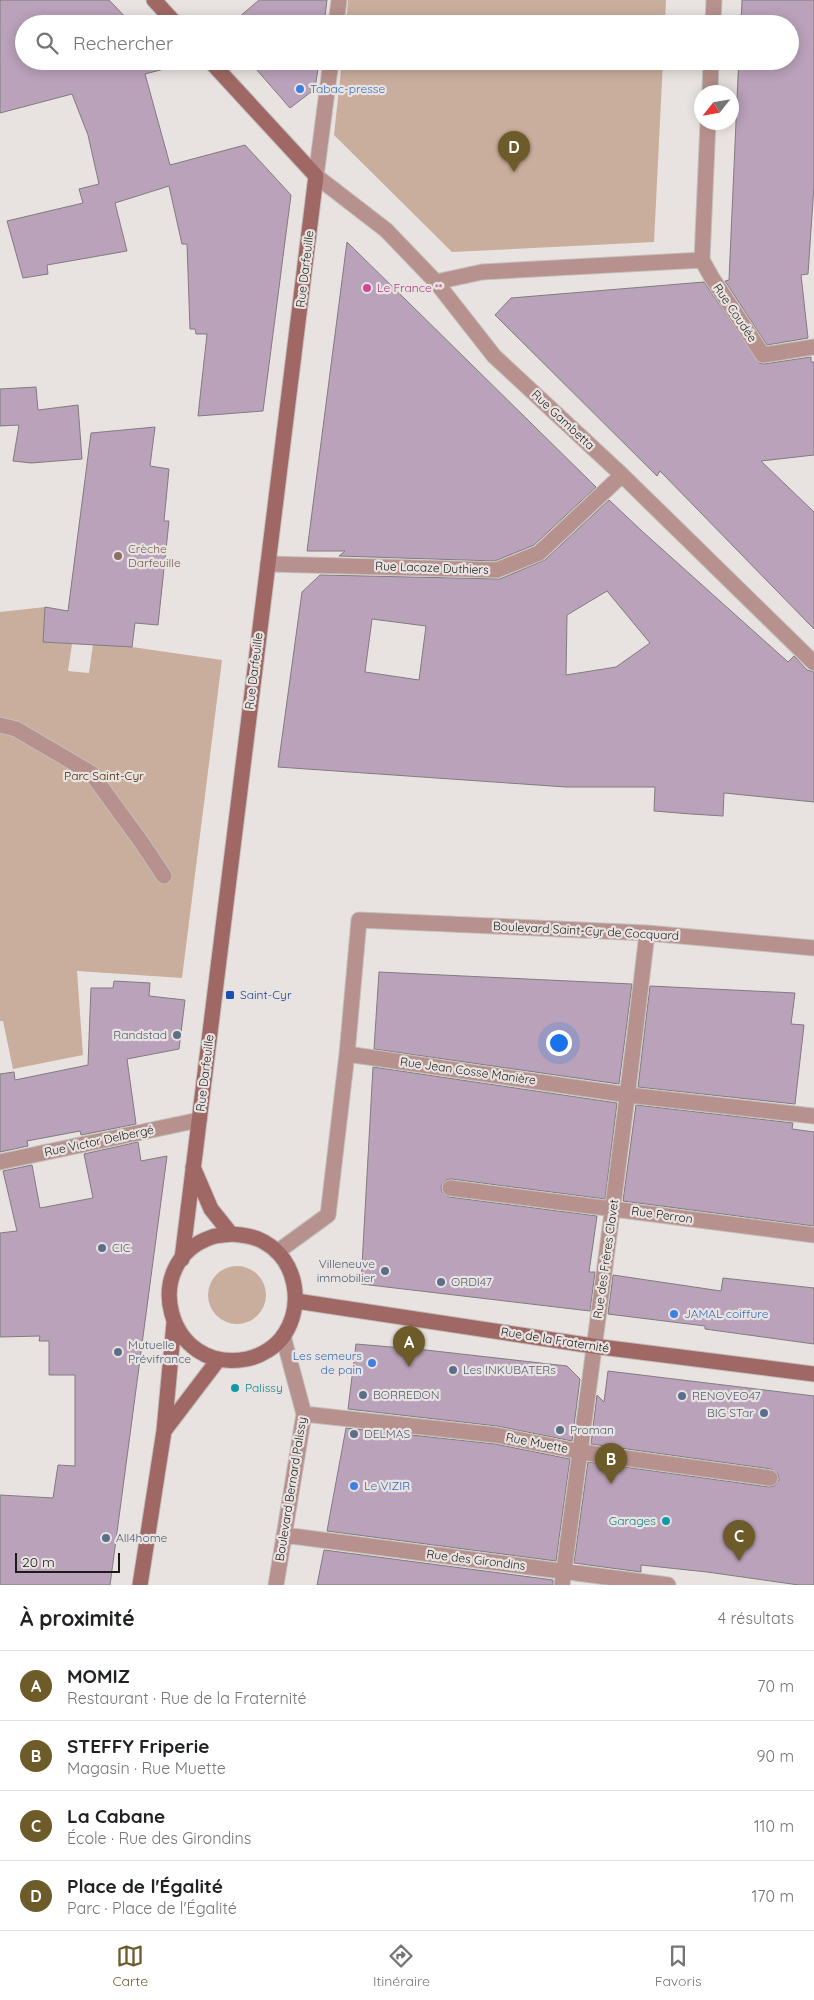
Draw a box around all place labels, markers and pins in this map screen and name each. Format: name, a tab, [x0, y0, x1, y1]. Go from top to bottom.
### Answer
place label: Tabac-presse	[310, 81, 385, 96]
marker: Tabac-presse	[294, 83, 306, 95]
pin: D	[498, 131, 530, 172]
place label: Le France **	[377, 280, 443, 295]
marker: Le France **	[361, 282, 373, 294]
place label: Crèche Darfeuille	[128, 541, 181, 570]
marker: Crèche Darfeuille	[112, 550, 124, 562]
place label: Saint-Cyr	[240, 987, 292, 1002]
marker: Saint-Cyr	[224, 989, 236, 1001]
place label: Randstad	[113, 1027, 167, 1042]
marker: Randstad	[171, 1029, 183, 1041]
place label: CIC	[112, 1240, 131, 1255]
marker: CIC	[96, 1242, 108, 1254]
place label: Villeneuve immobilier	[317, 1256, 375, 1285]
marker: Villeneuve immobilier	[379, 1265, 391, 1277]
place label: ORDI47	[451, 1274, 492, 1289]
marker: ORDI47	[435, 1276, 447, 1288]
place label: JAMAL coiffure	[684, 1306, 769, 1321]
marker: JAMAL coiffure	[668, 1308, 680, 1320]
pin: A	[393, 1326, 425, 1367]
place label: Mutuelle Prévifrance	[128, 1337, 191, 1366]
marker: Mutuelle Prévifrance	[112, 1346, 124, 1358]
place label: Les semeurs de pain	[293, 1348, 362, 1377]
marker: Les semeurs de pain	[366, 1357, 378, 1369]
place label: Les INKUBATERs	[463, 1362, 556, 1377]
marker: Les INKUBATERs	[447, 1364, 459, 1376]
place label: Palissy	[245, 1380, 283, 1395]
marker: Palissy	[229, 1382, 241, 1394]
place label: BORREDON	[373, 1387, 439, 1402]
place label: RENOVEO47	[692, 1388, 761, 1403]
marker: BORREDON	[357, 1389, 369, 1401]
marker: RENOVEO47	[676, 1390, 688, 1402]
place label: BIG STar	[707, 1405, 754, 1420]
marker: BIG STar	[758, 1407, 770, 1419]
place label: Proman	[570, 1422, 614, 1437]
marker: Proman	[554, 1424, 566, 1436]
place label: DELMAS	[364, 1426, 411, 1441]
marker: DELMAS	[348, 1428, 360, 1440]
pin: B	[595, 1443, 627, 1484]
place label: Le VIZIR	[364, 1478, 410, 1493]
marker: Le VIZIR	[348, 1480, 360, 1492]
place label: Garages	[609, 1513, 656, 1528]
marker: Garages	[660, 1515, 672, 1527]
pin: C	[723, 1520, 755, 1561]
place label: All4home	[116, 1530, 168, 1545]
marker: All4home	[100, 1532, 112, 1544]

